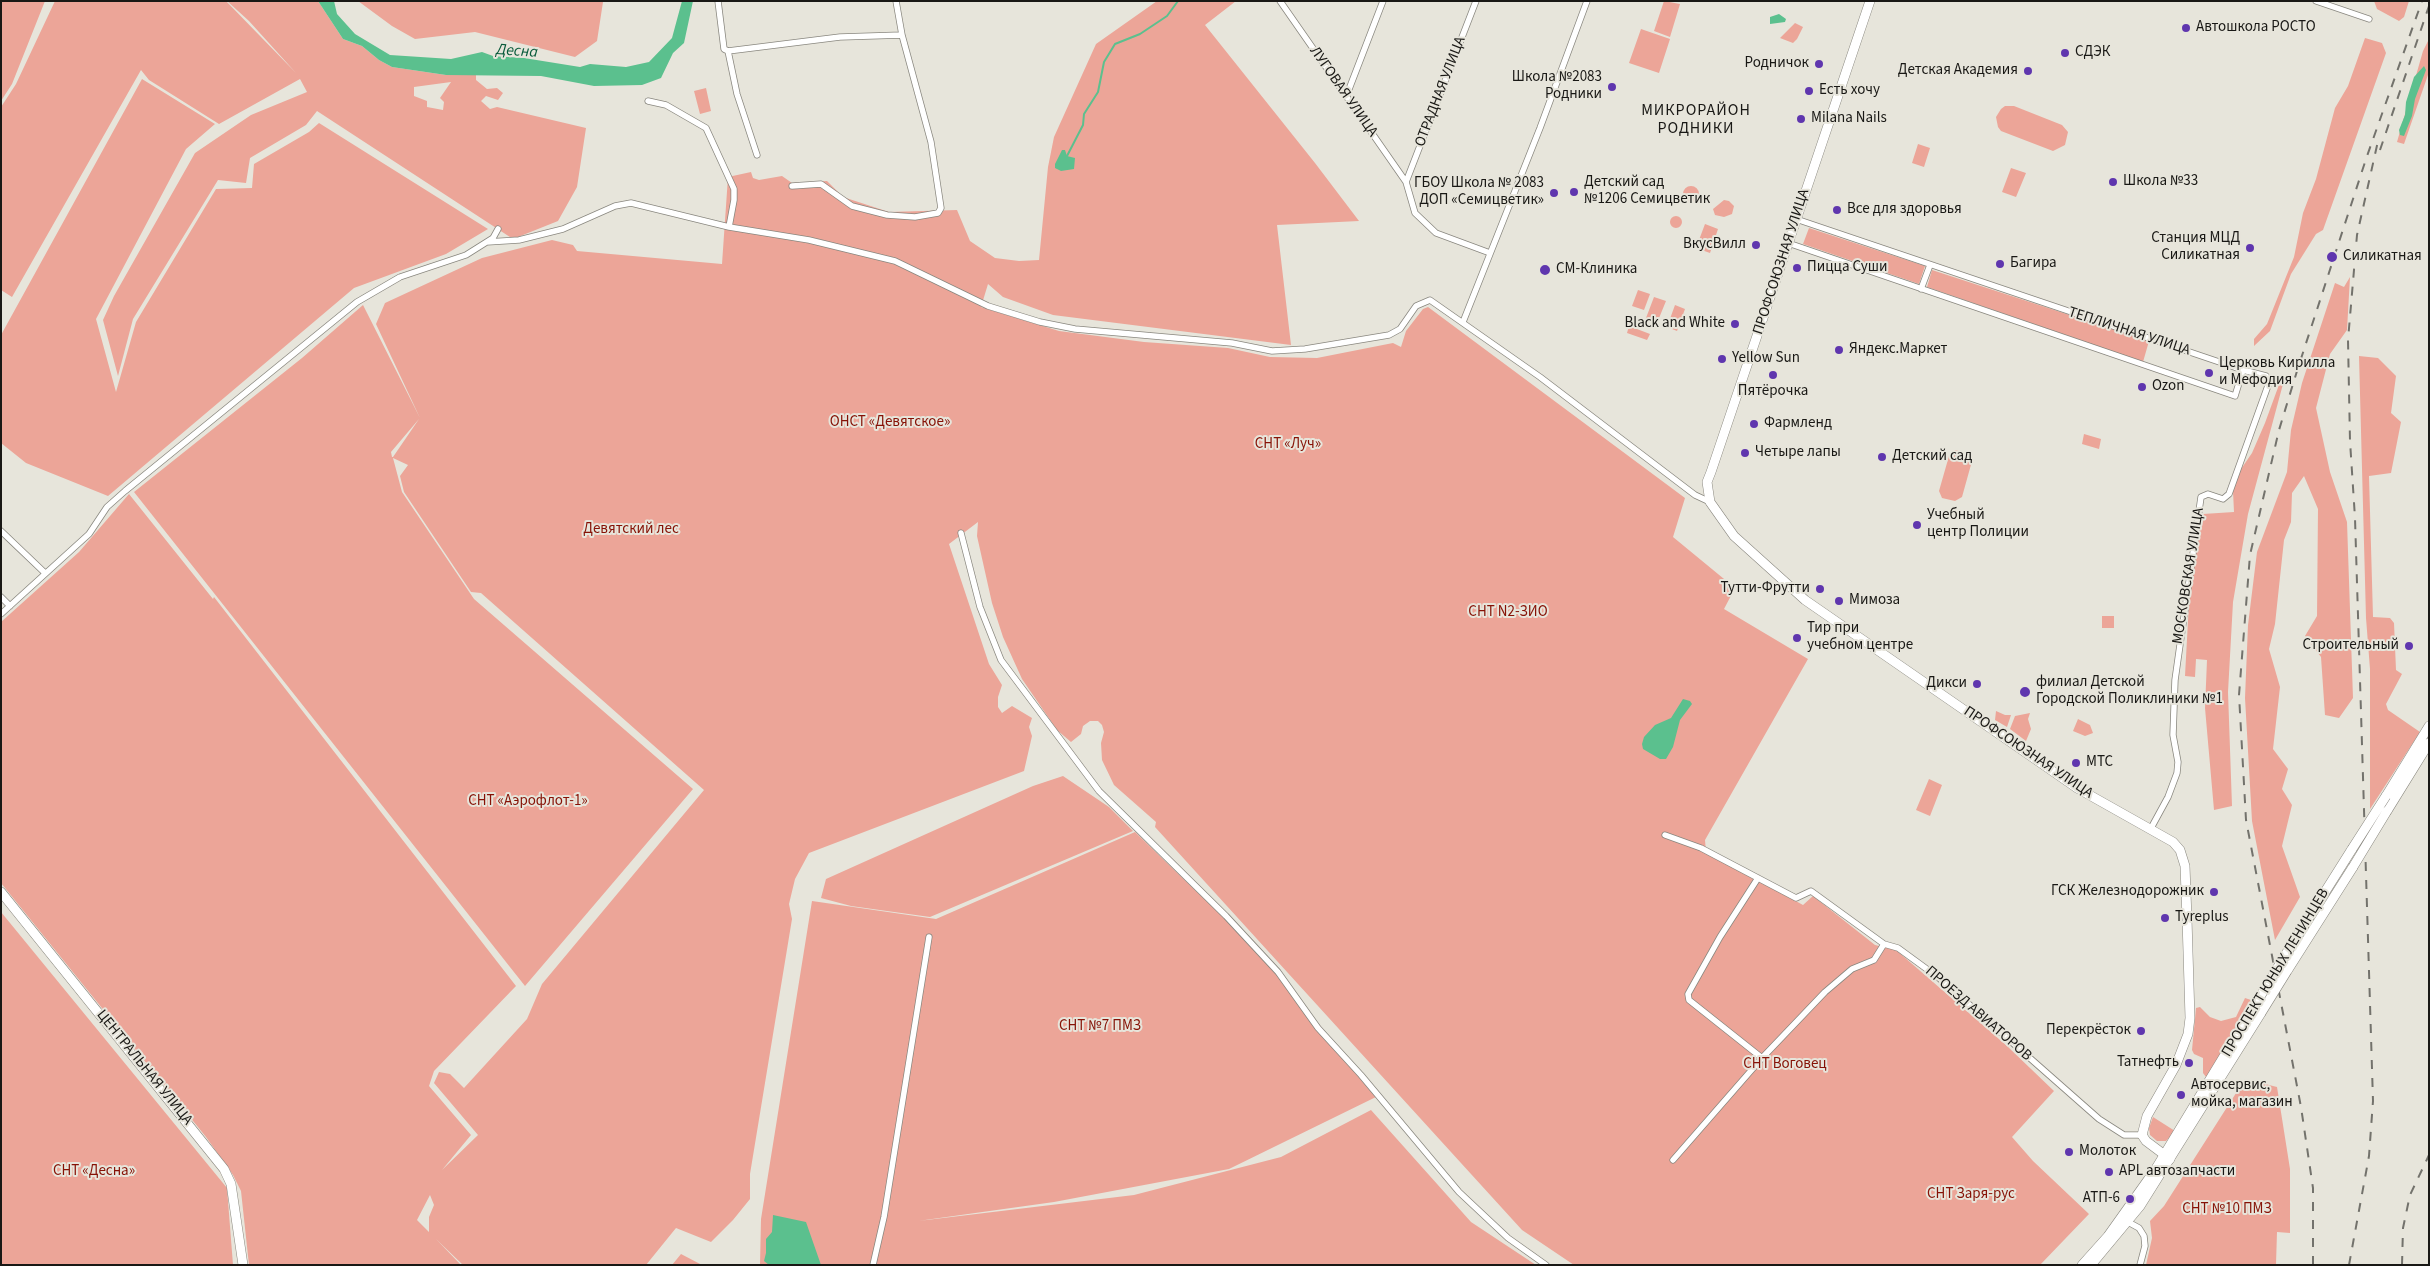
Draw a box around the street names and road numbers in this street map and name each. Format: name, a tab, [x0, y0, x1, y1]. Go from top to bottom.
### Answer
street label: ОТРАДНАЯ УЛИЦА	[1412, 34, 1470, 150]
street label: ЛУГОВАЯ УЛИЦА	[1305, 43, 1381, 141]
street label: ПРОФСОЮЗНАЯ УЛИЦА	[1750, 187, 1814, 337]
street label: ТЕПЛИЧНАЯ УЛИЦА	[2066, 304, 2192, 360]
street label: МОСКОВСКАЯ УЛИЦА	[2169, 507, 2209, 645]
street label: ПРОФСОЮЗНАЯ УЛИЦА	[1960, 703, 2096, 803]
street label: ПРОСПЕКТ ЮНЫХ ЛЕНИНЦЕВ	[2219, 886, 2333, 1060]
street label: ПРОЕЗД АВИАТОРОВ	[1921, 963, 2035, 1065]
street label: ЦЕНТРАЛЬНАЯ УЛИЦА	[92, 1007, 196, 1129]

